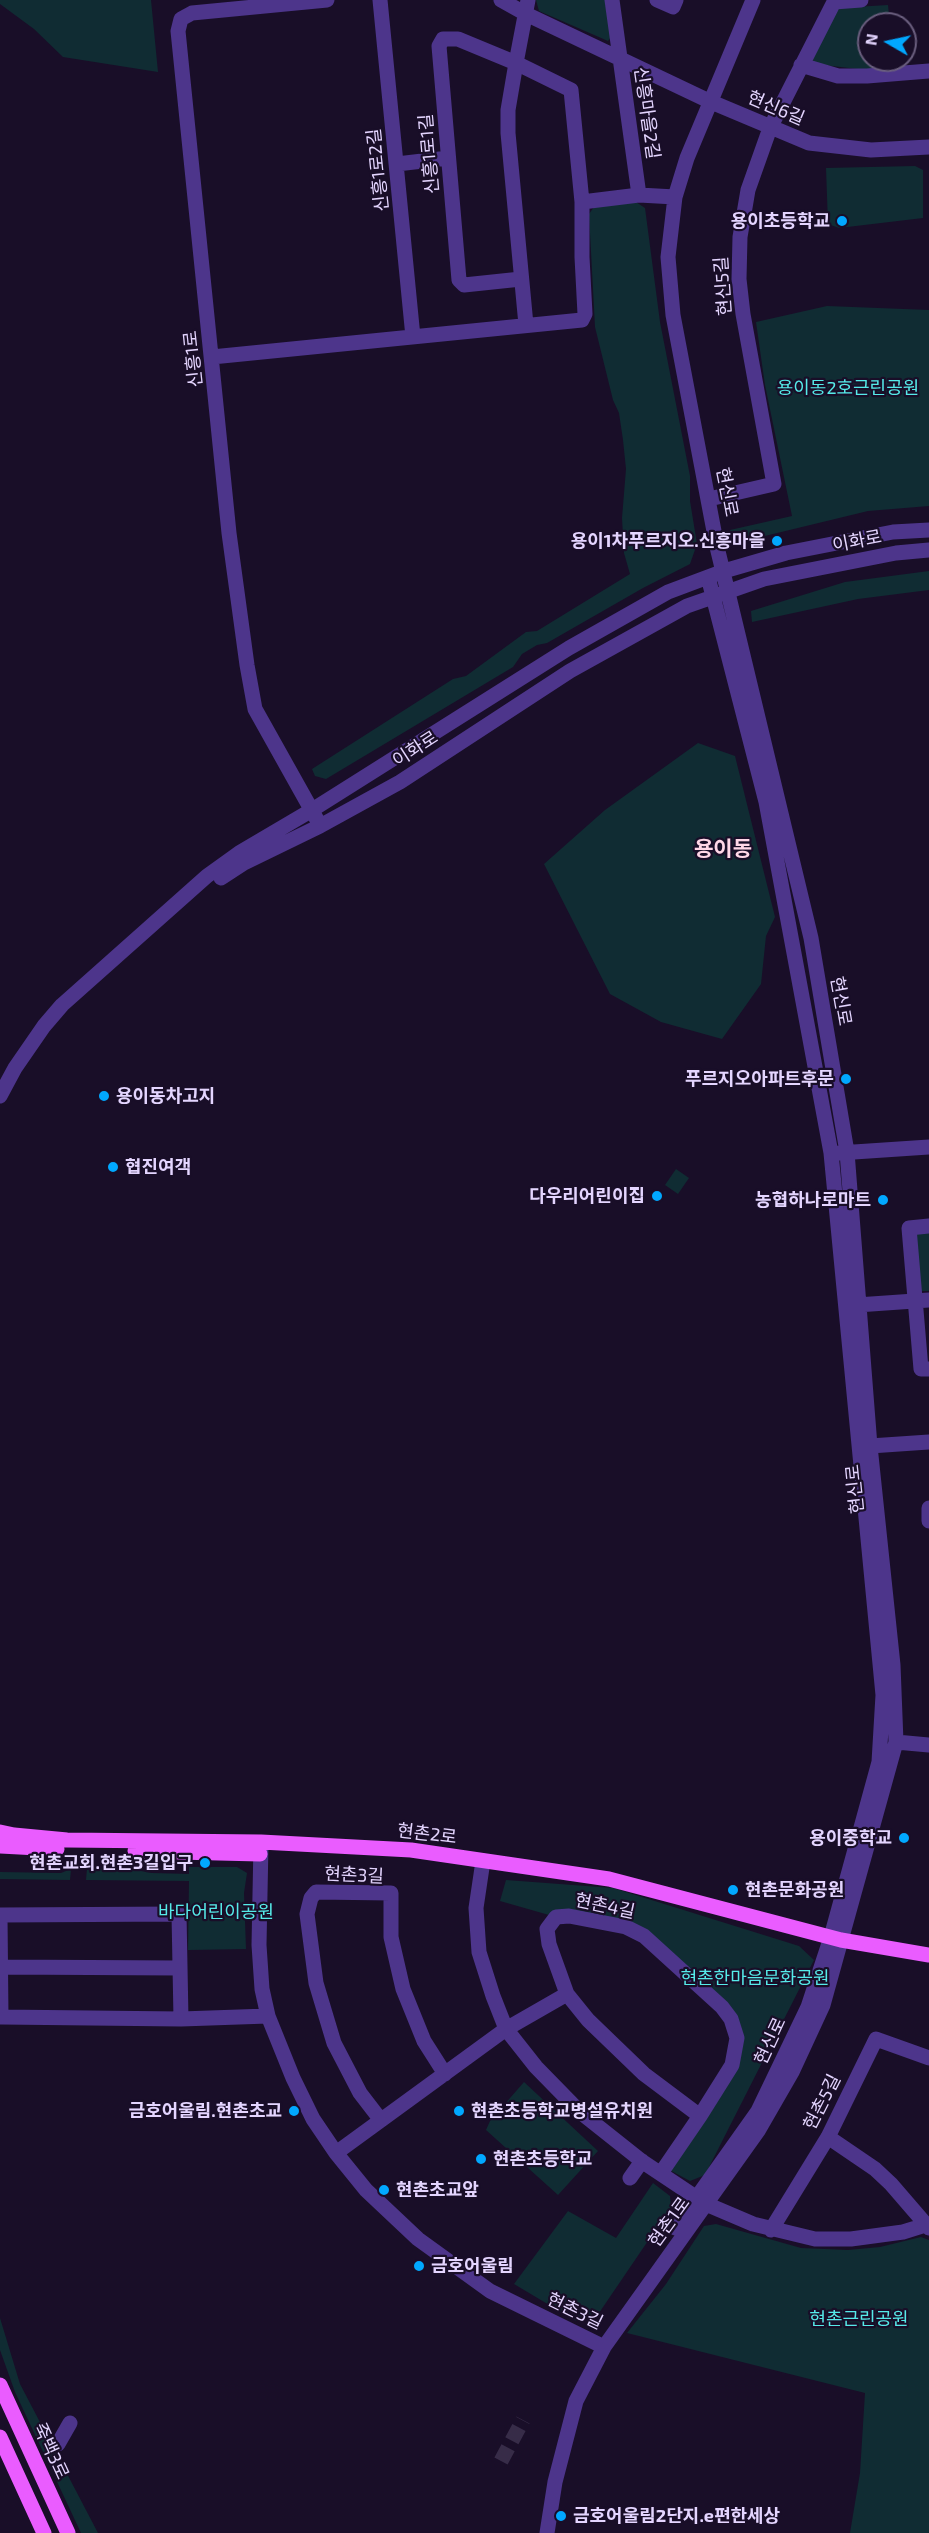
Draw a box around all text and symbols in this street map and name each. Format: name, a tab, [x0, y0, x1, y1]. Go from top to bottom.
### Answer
north arrow	[857, 12, 917, 72]
text: N	[860, 32, 881, 47]
street label: 신흥마을2길	[630, 65, 664, 161]
street label: 현신6길	[744, 86, 808, 130]
street label: 신흥1로1길	[415, 113, 443, 195]
street label: 신흥1로2길	[363, 127, 393, 213]
place label: 용이초등학교	[731, 210, 830, 232]
marker: 용이초등학교	[835, 214, 849, 228]
street label: 현신5길	[710, 256, 736, 316]
street label: 신흥1로	[179, 330, 207, 388]
park label: 용이동2호근린공원	[777, 377, 919, 399]
street label: 현신로	[712, 466, 742, 518]
street label: 이화로	[831, 526, 883, 556]
place label: 용이1차푸르지오.신흥마을	[571, 530, 765, 552]
marker: 용이1차푸르지오.신흥마을	[770, 534, 784, 548]
street label: 이화로	[388, 726, 442, 772]
district label: 용이동	[694, 836, 752, 862]
street label: 현신로	[826, 975, 856, 1027]
place label: 푸르지오아파트후문	[685, 1068, 834, 1090]
marker: 푸르지오아파트후문	[839, 1072, 853, 1086]
place label: 용이동차고지	[116, 1085, 215, 1107]
marker: 용이동차고지	[97, 1089, 111, 1103]
place label: 협진여객	[125, 1156, 191, 1178]
marker: 협진여객	[106, 1160, 120, 1174]
place label: 다우리어린이집	[529, 1185, 645, 1207]
marker: 다우리어린이집	[650, 1189, 664, 1203]
place label: 농협하나로마트	[755, 1189, 871, 1211]
marker: 농협하나로마트	[876, 1193, 890, 1207]
street label: 현신로	[842, 1463, 868, 1515]
street label: 현촌2로	[396, 1820, 458, 1848]
place label: 용이중학교	[809, 1827, 892, 1849]
marker: 용이중학교	[897, 1831, 911, 1845]
place label: 현촌교회.현촌3길입구	[29, 1852, 193, 1874]
marker: 현촌교회.현촌3길입구	[198, 1856, 212, 1870]
street label: 현촌3길	[324, 1863, 384, 1887]
place label: 현촌문화공원	[745, 1879, 844, 1901]
marker: 현촌문화공원	[726, 1883, 740, 1897]
street label: 현촌4길	[573, 1889, 637, 1923]
park label: 바다어린이공원	[158, 1901, 274, 1923]
park label: 현촌한마음문화공원	[680, 1967, 830, 1989]
street label: 현신로	[750, 2014, 790, 2068]
street label: 현촌5길	[799, 2071, 845, 2133]
place label: 금호어울림.현촌초교	[129, 2100, 282, 2122]
place label: 현촌초등학교병설유치원	[471, 2100, 653, 2122]
marker: 금호어울림.현촌초교	[287, 2104, 301, 2118]
marker: 현촌초등학교병설유치원	[452, 2104, 466, 2118]
place label: 현촌초등학교	[493, 2148, 592, 2170]
marker: 현촌초등학교	[474, 2152, 488, 2166]
place label: 현촌초교앞	[396, 2179, 479, 2201]
marker: 현촌초교앞	[377, 2183, 391, 2197]
street label: 현촌1로	[644, 2193, 694, 2251]
place label: 금호어울림	[431, 2255, 514, 2277]
marker: 금호어울림	[412, 2259, 426, 2273]
street label: 현촌3길	[543, 2288, 607, 2334]
park label: 현촌근린공원	[809, 2308, 909, 2330]
street label: 죽백3로	[29, 2419, 73, 2483]
place label: 금호어울림2단지.e편한세상	[573, 2505, 780, 2527]
marker: 금호어울림2단지.e편한세상	[554, 2509, 568, 2523]

